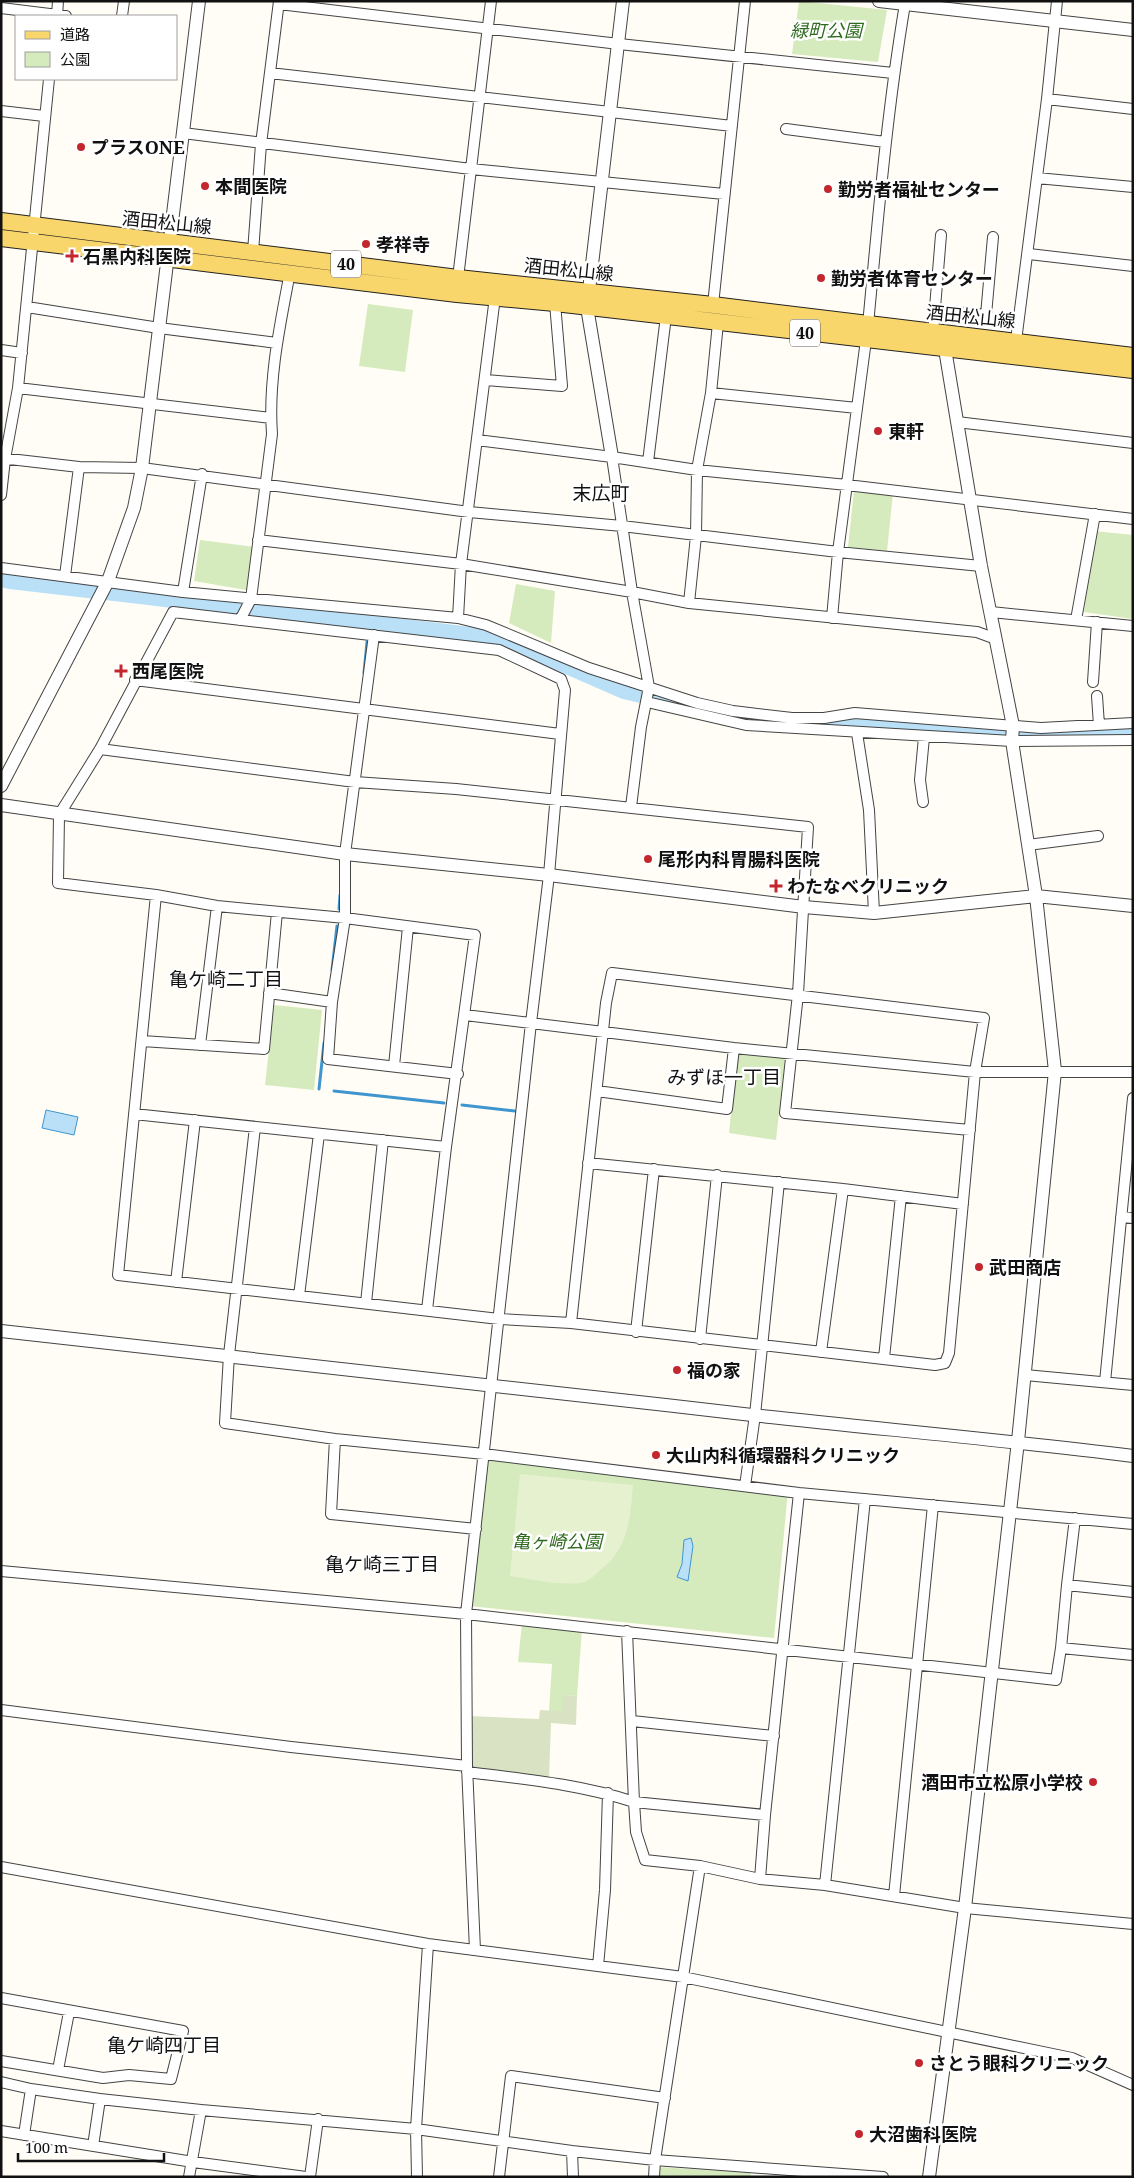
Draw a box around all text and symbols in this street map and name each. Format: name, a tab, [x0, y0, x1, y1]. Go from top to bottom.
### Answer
legend	[15, 15, 178, 80]
park label: 緑町公園	[790, 18, 865, 42]
text: 道路	[60, 24, 90, 44]
text: 公園	[60, 49, 90, 69]
place label: プラスONE	[91, 135, 185, 159]
marker: プラスONE	[75, 141, 87, 153]
place label: 本間医院	[215, 174, 287, 198]
place label: 勤労者福祉センター	[838, 177, 1000, 201]
marker: 本間医院	[199, 180, 211, 192]
marker: 勤労者福祉センター	[822, 183, 834, 195]
street label: 酒田松山線	[121, 205, 213, 239]
place label: 孝祥寺	[376, 232, 430, 256]
marker: 孝祥寺	[360, 238, 372, 250]
place label: 石黒内科医院	[83, 244, 191, 268]
marker: 石黒内科医院	[65, 249, 79, 263]
road number: 40	[331, 250, 361, 278]
street label: 酒田松山線	[523, 252, 615, 286]
place label: 勤労者体育センター	[831, 266, 993, 290]
marker: 勤労者体育センター	[815, 272, 827, 284]
street label: 酒田松山線	[925, 299, 1017, 333]
road number: 40	[790, 319, 820, 346]
place label: 東軒	[888, 419, 924, 443]
marker: 東軒	[872, 425, 884, 437]
district label: 末広町	[572, 480, 630, 506]
place label: 西尾医院	[132, 659, 204, 683]
marker: 西尾医院	[114, 664, 128, 678]
place label: 尾形内科胃腸科医院	[658, 847, 820, 871]
marker: 尾形内科胃腸科医院	[642, 853, 654, 865]
place label: わたなべクリニック	[787, 874, 949, 898]
marker: わたなべクリニック	[769, 879, 783, 893]
district label: 亀ケ崎二丁目	[169, 966, 283, 992]
district label: みずほ一丁目	[667, 1064, 781, 1090]
place label: 武田商店	[989, 1255, 1061, 1279]
marker: 武田商店	[973, 1261, 985, 1273]
place label: 福の家	[687, 1358, 741, 1382]
marker: 福の家	[671, 1364, 683, 1376]
place label: 大山内科循環器科クリニック	[666, 1443, 900, 1467]
marker: 大山内科循環器科クリニック	[650, 1449, 662, 1461]
park label: 亀ヶ崎公園	[512, 1529, 605, 1553]
district label: 亀ケ崎三丁目	[325, 1551, 439, 1577]
place label: 酒田市立松原小学校	[921, 1770, 1083, 1794]
marker: 酒田市立松原小学校	[1087, 1776, 1099, 1788]
district label: 亀ケ崎四丁目	[107, 2032, 221, 2058]
place label: さとう眼科クリニック	[929, 2051, 1109, 2075]
marker: さとう眼科クリニック	[913, 2057, 925, 2069]
place label: 大沼歯科医院	[869, 2122, 977, 2146]
marker: 大沼歯科医院	[853, 2128, 865, 2140]
scale bar	[18, 2130, 164, 2162]
text: 100 m	[25, 2137, 68, 2157]

